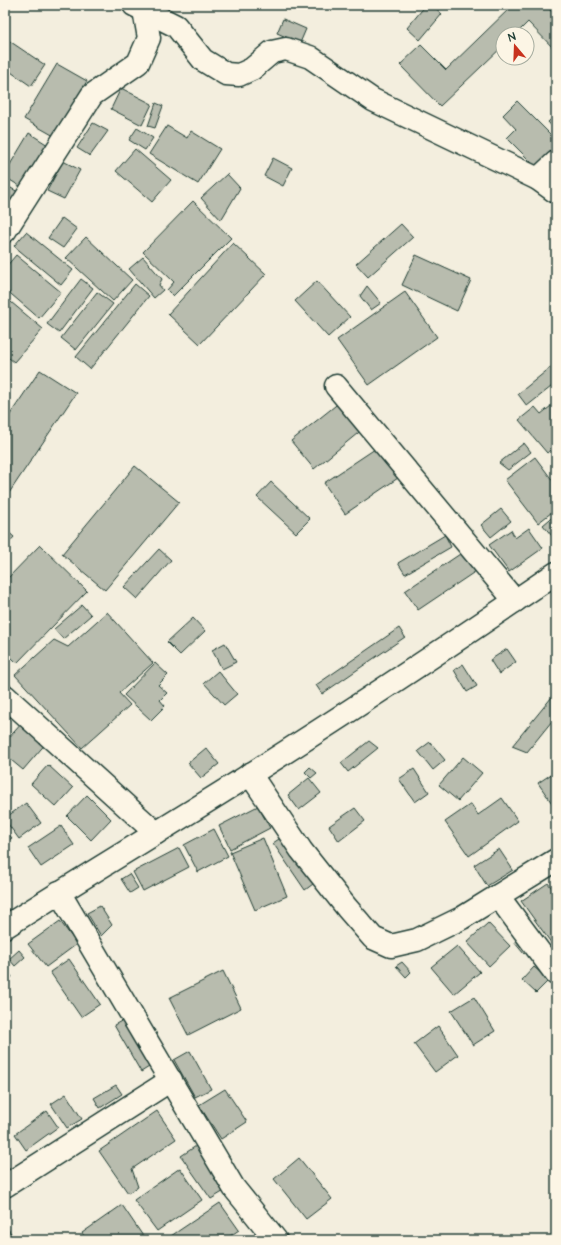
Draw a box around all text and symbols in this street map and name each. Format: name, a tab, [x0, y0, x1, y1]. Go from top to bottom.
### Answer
north arrow	[495, 26, 535, 66]
text: N	[506, 29, 518, 45]

